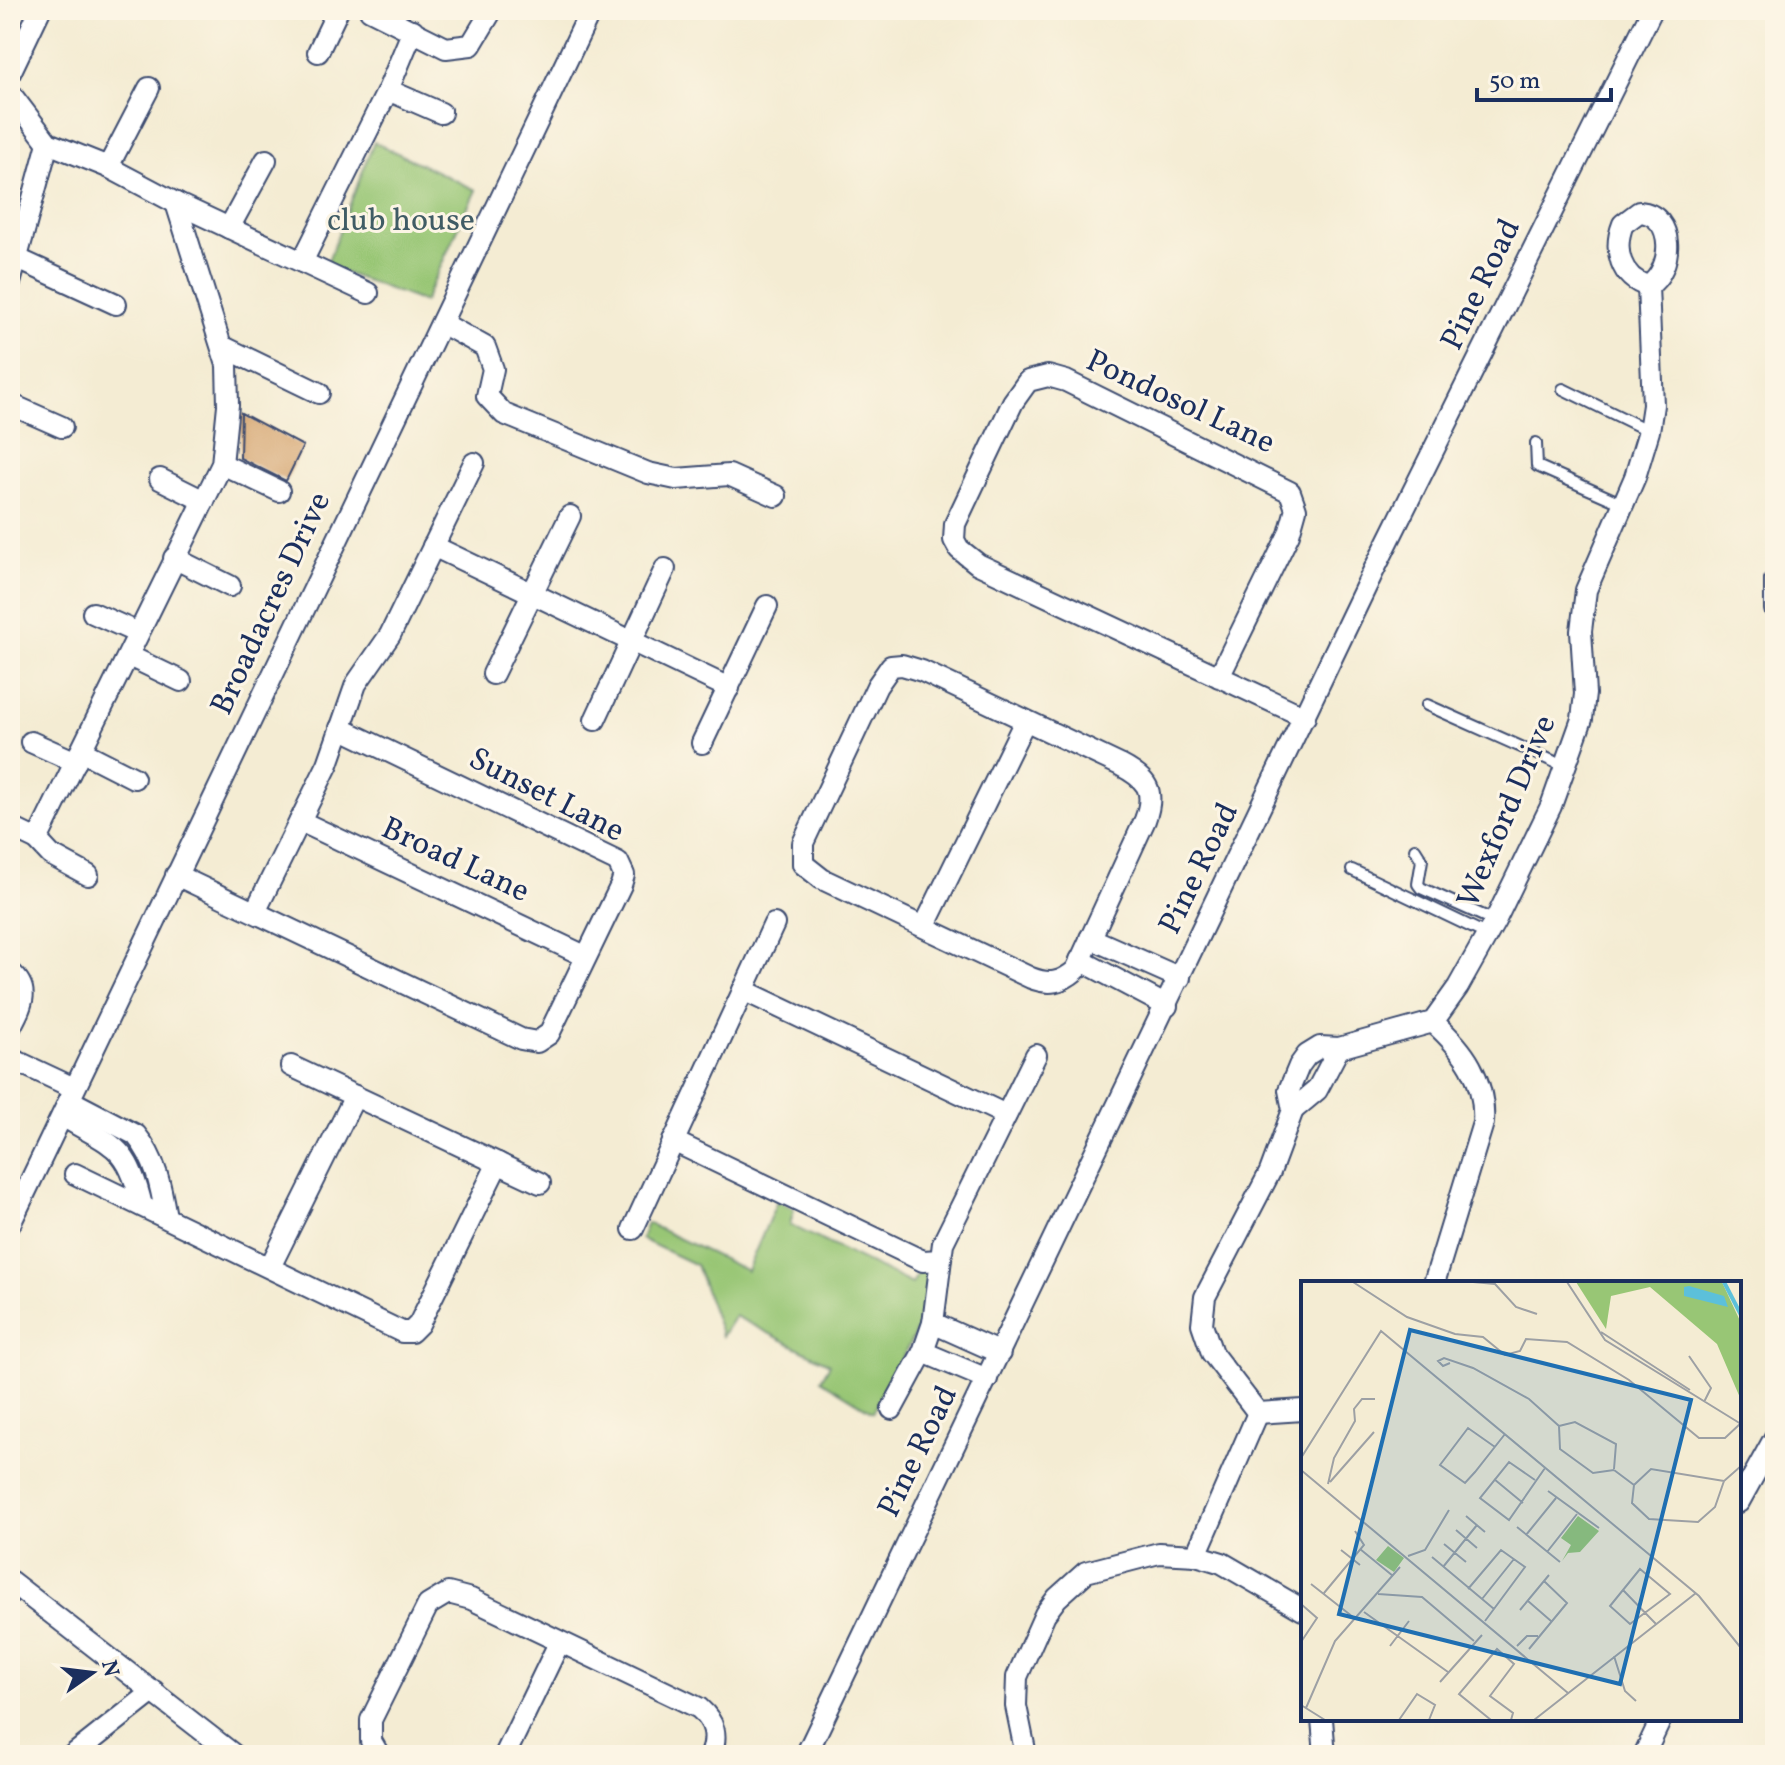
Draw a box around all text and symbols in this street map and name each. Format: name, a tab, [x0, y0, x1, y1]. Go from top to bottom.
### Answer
scale bar	[1477, 52, 1611, 102]
text: 50 m	[1489, 65, 1541, 99]
park label: club house	[327, 200, 475, 244]
street label: Pine Road	[1431, 212, 1533, 358]
street label: Pondosol Lane	[1078, 340, 1282, 466]
street label: Broadacres Drive	[201, 485, 343, 723]
street label: Wexford Drive	[1448, 709, 1568, 915]
street label: Sunset Lane	[461, 738, 631, 854]
street label: Pine Road	[1149, 796, 1251, 942]
street label: Broad Lane	[374, 807, 536, 915]
inset map	[1301, 1281, 1741, 1721]
street label: Pine Road	[868, 1379, 970, 1525]
north arrow	[52, 1633, 132, 1713]
text: N	[92, 1657, 126, 1680]

